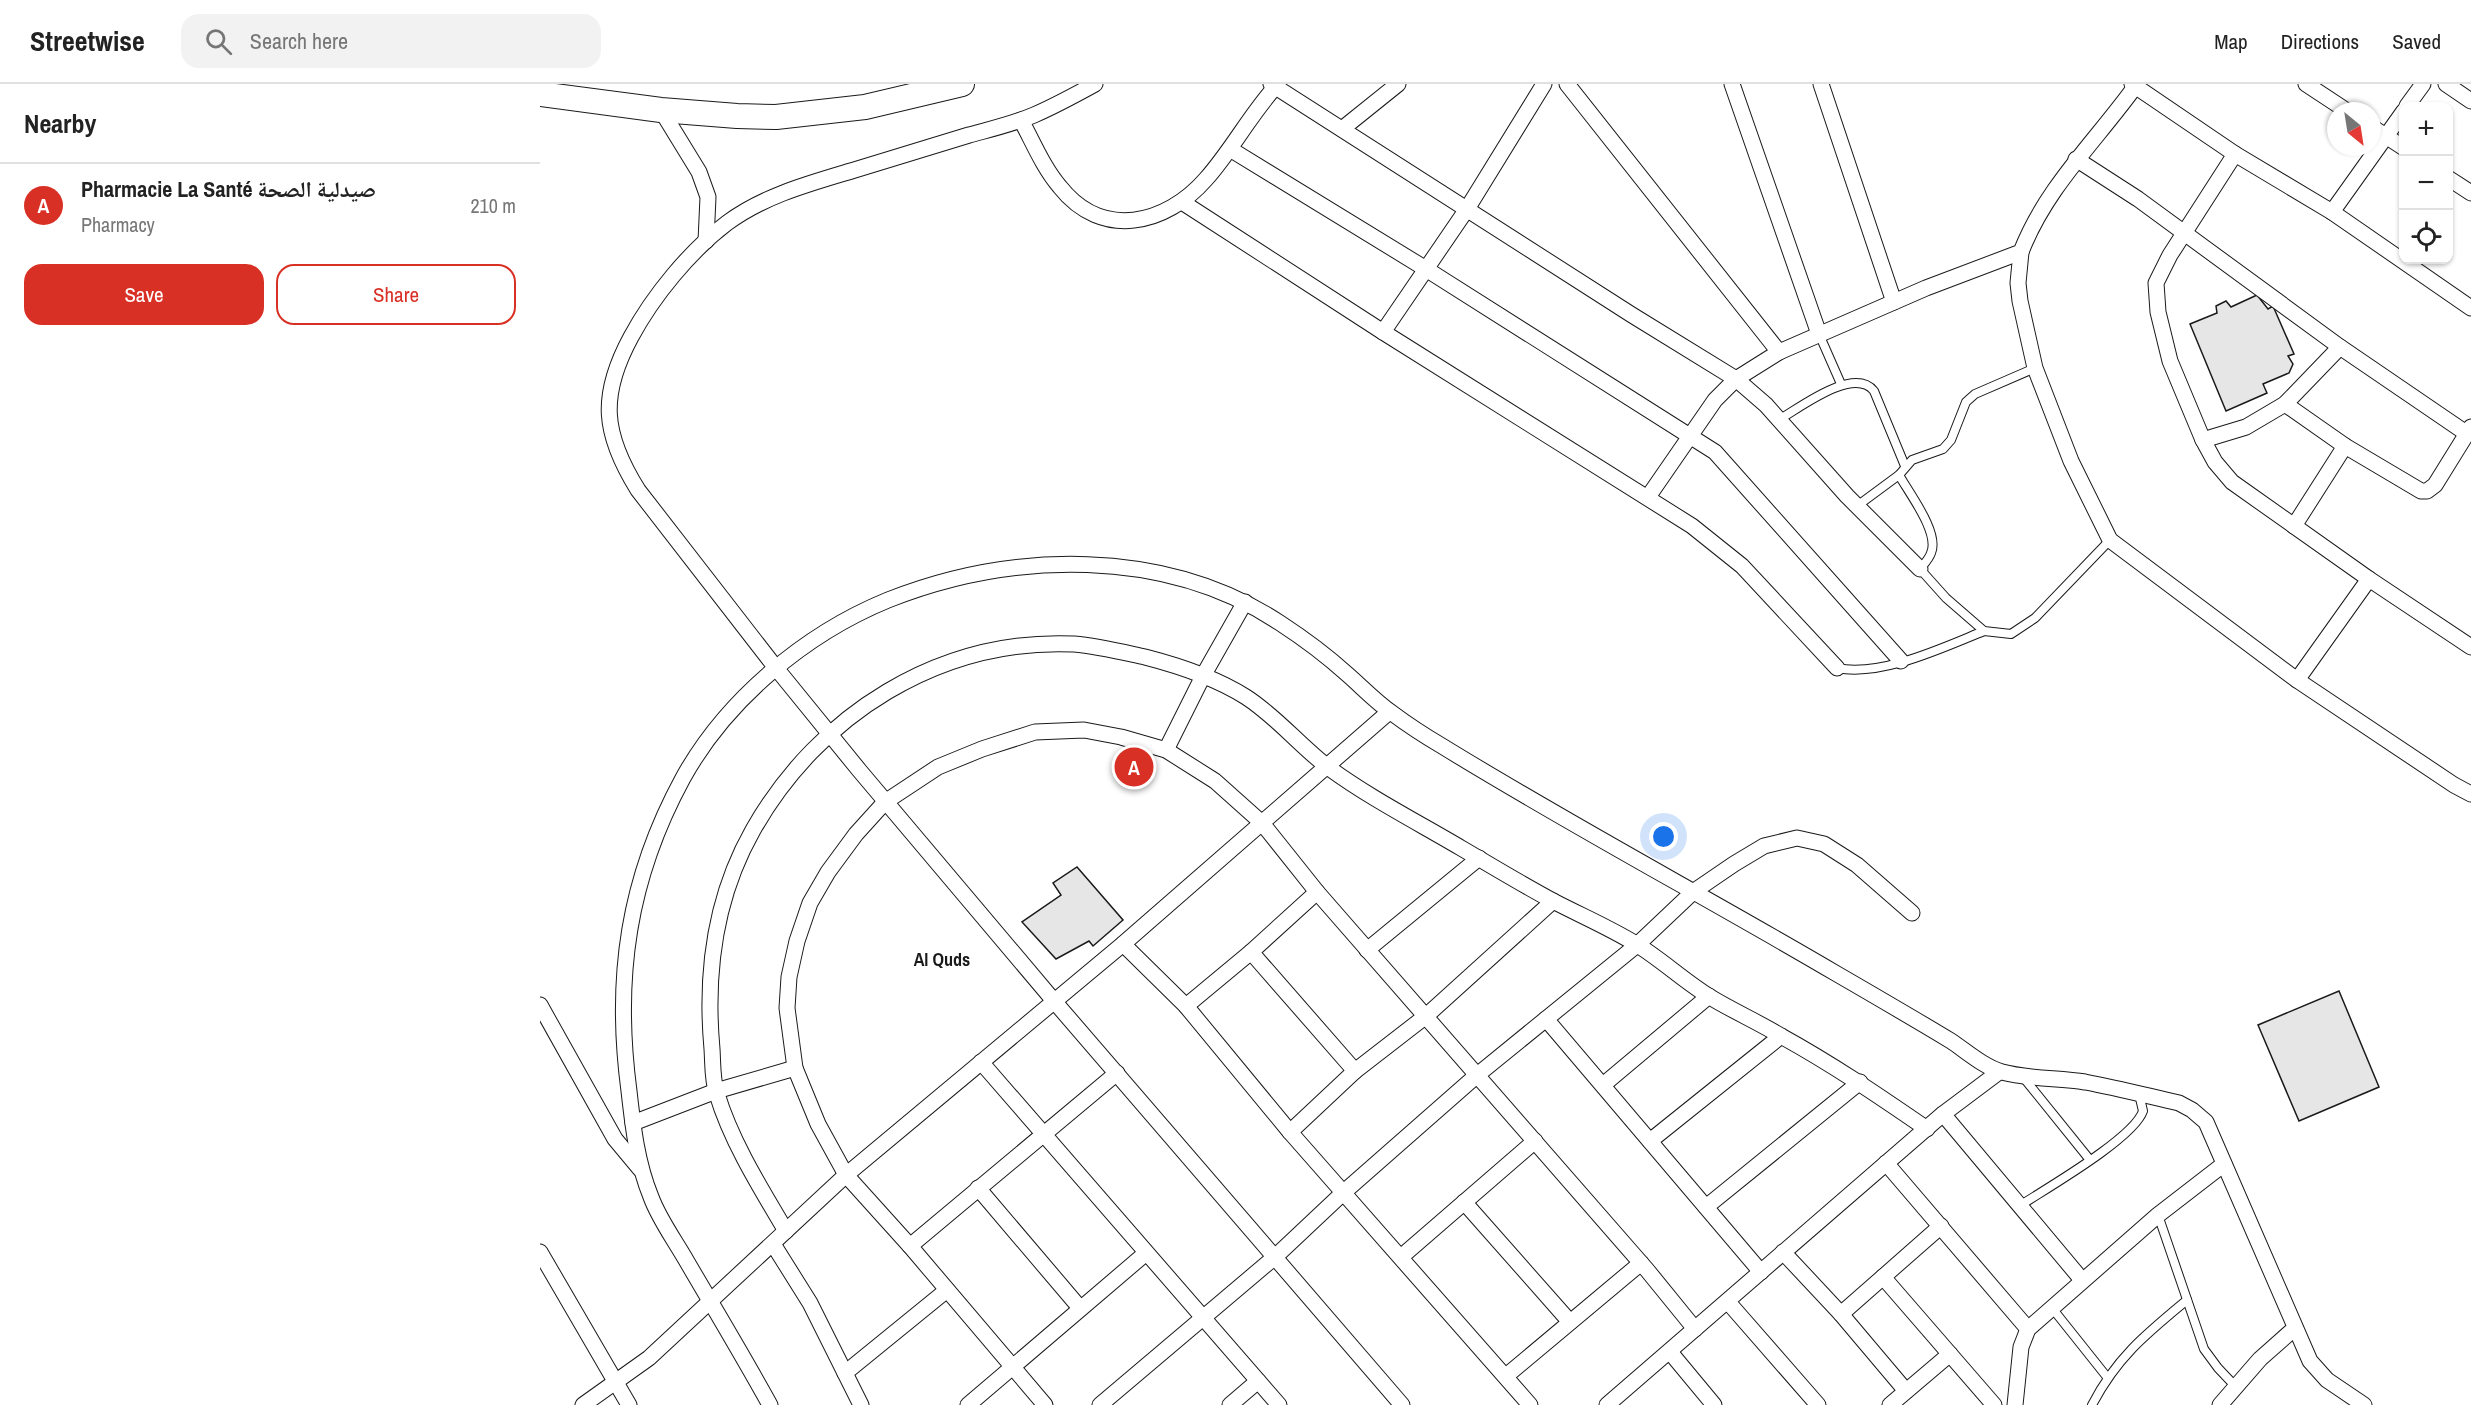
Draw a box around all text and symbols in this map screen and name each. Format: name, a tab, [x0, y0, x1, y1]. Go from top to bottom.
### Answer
search box	[181, 14, 601, 68]
text: Streetwise	[30, 22, 145, 60]
icon: search	[202, 25, 235, 58]
text: Search here	[250, 26, 348, 56]
text: Map	[2214, 27, 2248, 56]
text: Directions	[2281, 27, 2359, 56]
text: Saved	[2392, 27, 2441, 56]
north arrow	[2327, 102, 2381, 156]
map controls	[2399, 102, 2453, 264]
button: +	[2399, 102, 2453, 156]
text: Nearby	[24, 106, 96, 141]
button: −	[2399, 156, 2453, 210]
text: Pharmacie La Santé صيدلية الصحة	[81, 174, 376, 204]
text: A	[38, 192, 49, 219]
text: 210 m	[470, 192, 516, 219]
button: locate	[2399, 210, 2453, 264]
text: Pharmacy	[81, 211, 155, 238]
button: Save	[24, 264, 264, 325]
button: Share	[276, 264, 516, 325]
pin: A	[1114, 744, 1154, 790]
your location	[1649, 822, 1678, 851]
district label: Al Quds	[914, 947, 970, 972]

